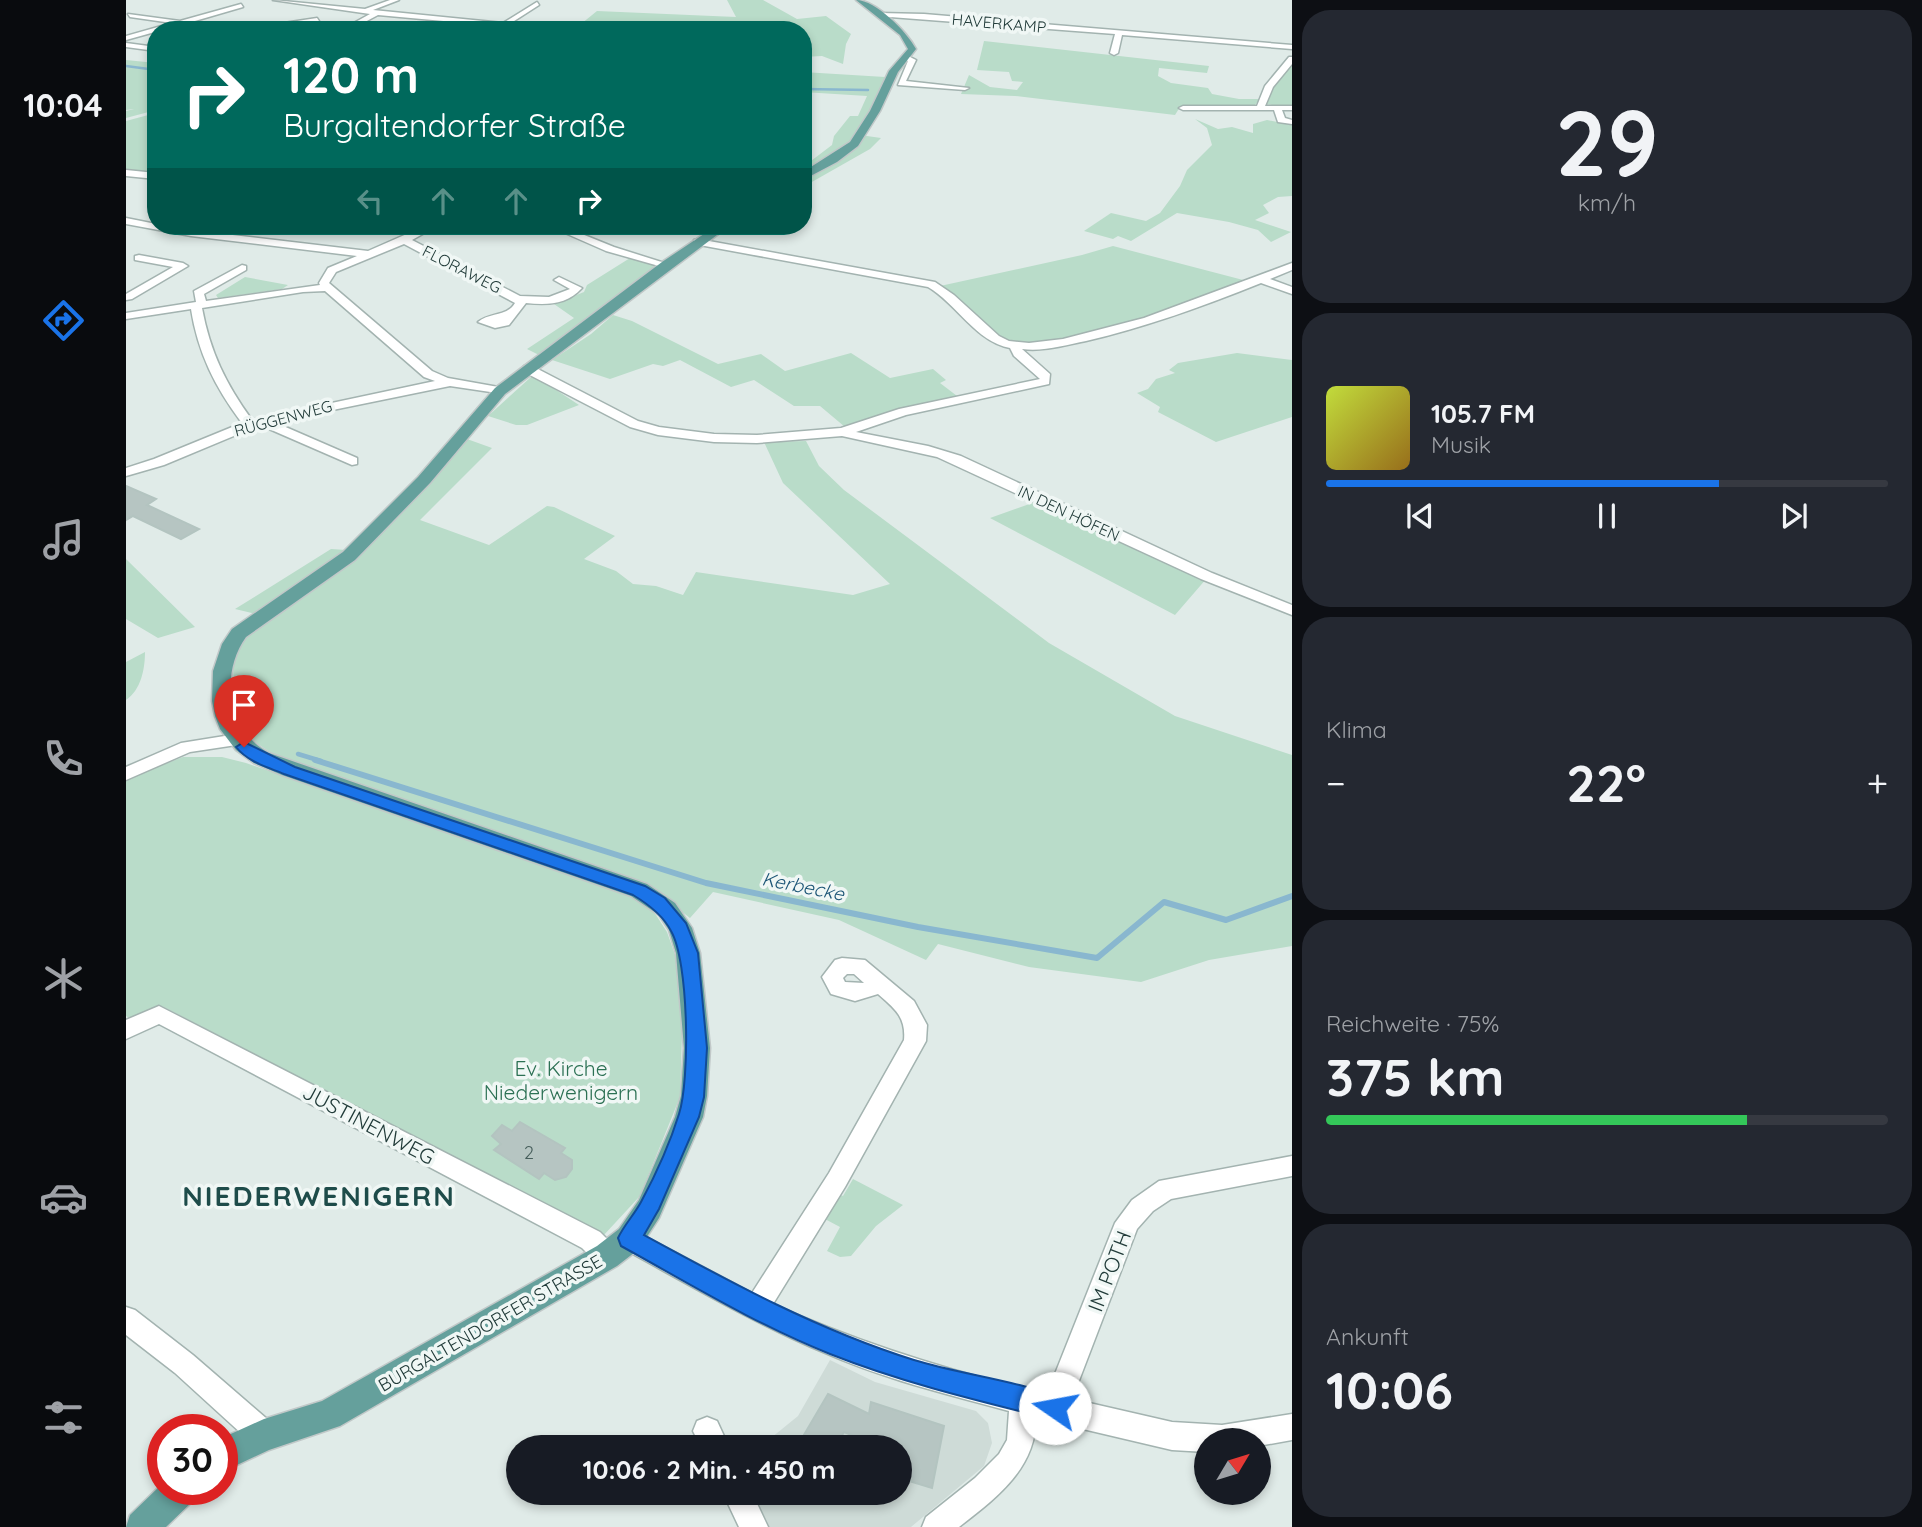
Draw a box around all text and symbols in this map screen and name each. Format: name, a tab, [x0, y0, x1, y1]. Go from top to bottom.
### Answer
street label: HAVERKAMP	[951, 9, 1047, 37]
text: 120 m	[283, 44, 419, 105]
icon: right	[168, 49, 259, 140]
text: 10:04	[23, 85, 103, 125]
text: 29	[1555, 85, 1659, 199]
text: Burgaltendorfer Straße	[283, 105, 626, 145]
icon: left	[351, 182, 389, 220]
icon: ahead	[424, 182, 462, 220]
icon: ahead	[497, 182, 535, 220]
icon: right	[570, 182, 608, 220]
text: km/h	[1578, 188, 1636, 217]
street label: FLORAWEG	[419, 241, 505, 297]
icon: directions	[39, 296, 88, 345]
street label: RÜGGENWEG	[232, 395, 334, 441]
text: 105.7 FM	[1431, 397, 1535, 430]
text: Musik	[1431, 430, 1491, 459]
street label: IN DEN HÖFEN	[1015, 481, 1123, 545]
icon: previous	[1401, 497, 1439, 535]
icon: pause	[1588, 497, 1626, 535]
icon: next	[1775, 497, 1813, 535]
icon: music	[39, 515, 88, 564]
pin	[214, 675, 274, 747]
icon: arrive	[225, 686, 263, 724]
text: Klima	[1326, 715, 1387, 744]
icon: phone	[39, 734, 88, 783]
text: 22°	[1566, 750, 1646, 815]
text: −	[1326, 759, 1346, 807]
text: +	[1867, 759, 1888, 807]
water label: Kerbecke	[760, 866, 847, 906]
icon: climate	[39, 954, 88, 1003]
text: Reichweite · 75%	[1326, 1009, 1499, 1038]
text: 375 km	[1326, 1044, 1505, 1109]
park label: Ev. Kirche Niederwenigern	[484, 1055, 638, 1105]
street label: JUSTINENWEG	[299, 1078, 439, 1170]
house number: 2	[524, 1141, 534, 1164]
icon: car	[39, 1173, 88, 1222]
district label: NIEDERWENIGERN	[182, 1178, 456, 1213]
street label: IM POTH	[1082, 1227, 1136, 1315]
street label: BURGALTENDORFER STRASSE	[374, 1249, 606, 1397]
text: Ankunft	[1326, 1322, 1409, 1351]
text: 10:06	[1326, 1357, 1453, 1422]
position arrow	[1018, 1371, 1092, 1445]
icon: filters	[39, 1393, 88, 1442]
speed limit sign: 30	[147, 1414, 238, 1505]
north arrow	[1194, 1428, 1270, 1505]
map controls	[1194, 1428, 1271, 1505]
text: 10:06 · 2 Min. · 450 m	[582, 1453, 836, 1486]

